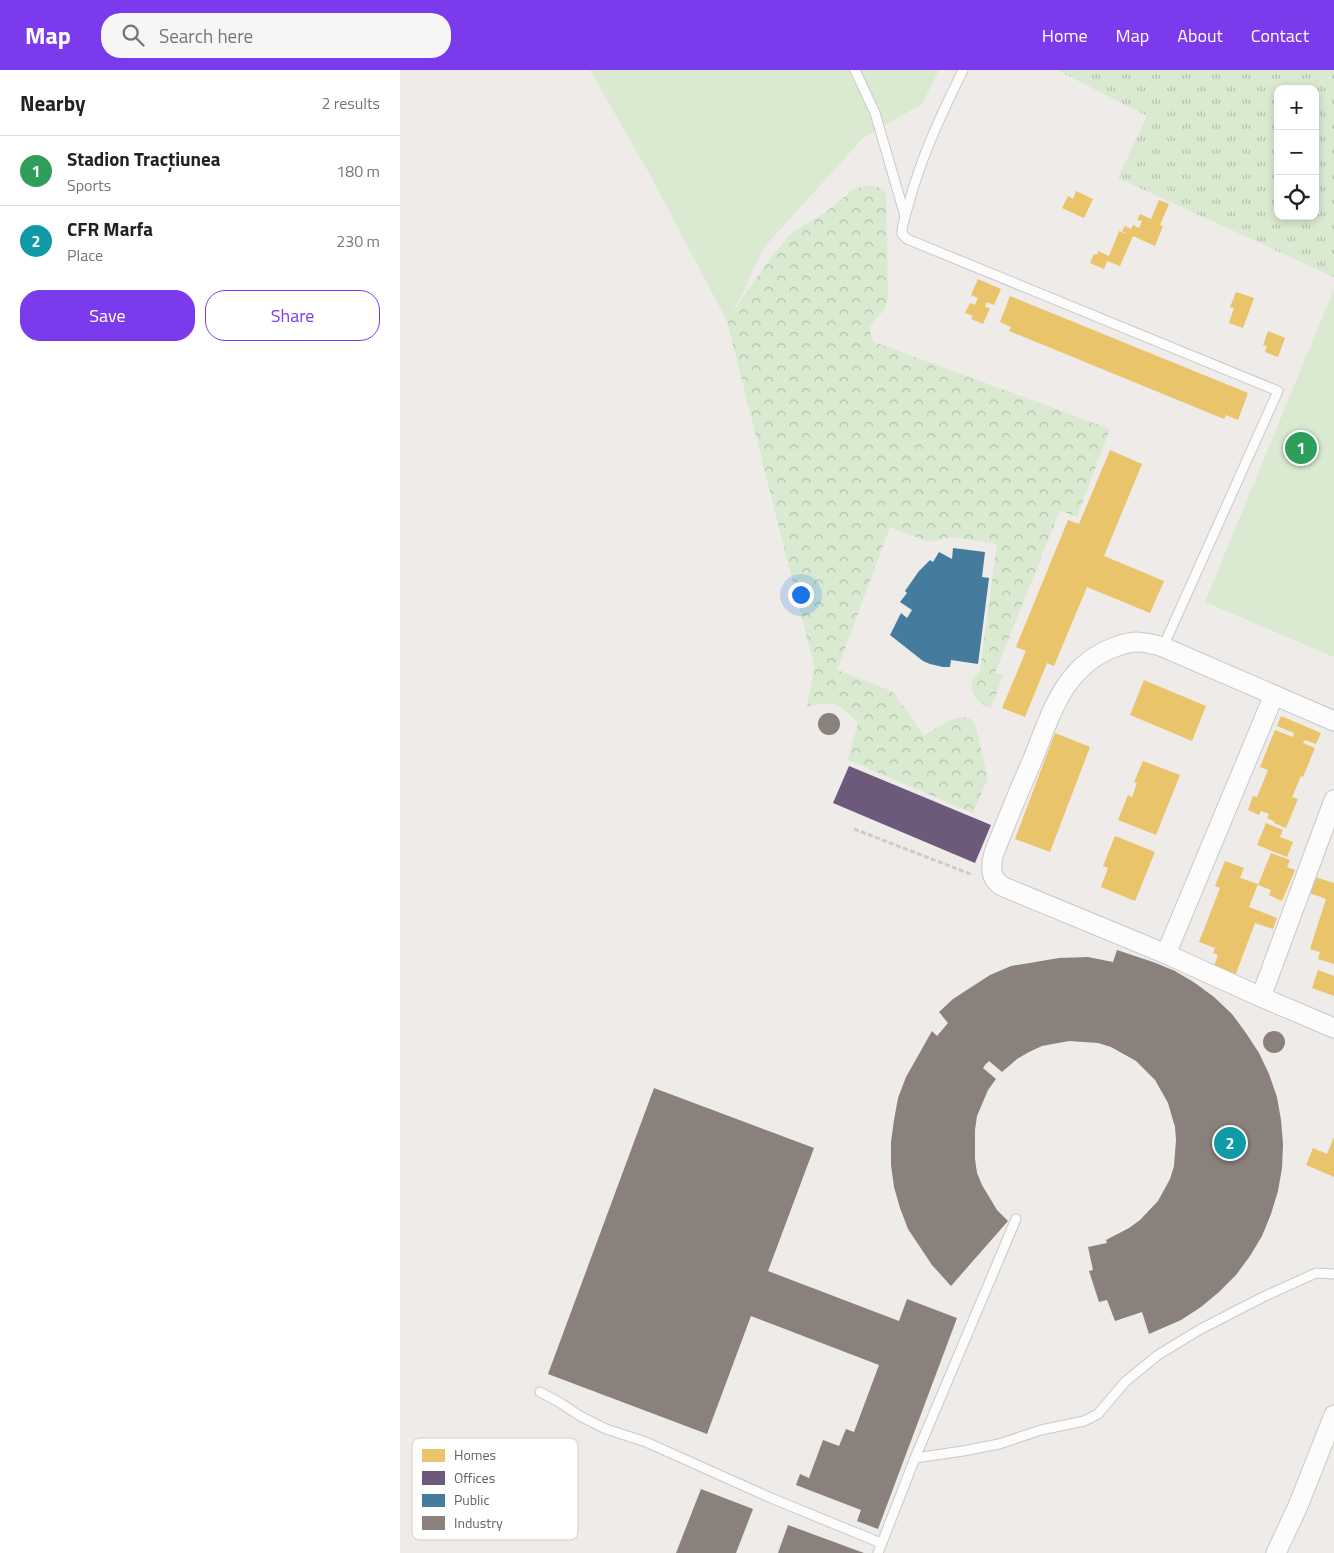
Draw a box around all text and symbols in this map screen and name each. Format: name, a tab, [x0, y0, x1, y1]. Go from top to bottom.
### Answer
search box	[101, 13, 451, 58]
text: Map	[25, 17, 71, 53]
icon: search	[119, 21, 147, 49]
text: Search here	[159, 21, 253, 50]
text: Home	[1042, 22, 1088, 49]
text: Map	[1116, 22, 1149, 49]
text: About	[1177, 22, 1223, 49]
text: Contact	[1251, 22, 1309, 49]
map controls	[1274, 85, 1319, 220]
button: +	[1274, 85, 1319, 130]
text: Nearby	[20, 87, 85, 119]
text: 2 results	[321, 91, 380, 115]
button: −	[1274, 130, 1319, 175]
text: Stadion Tracțiunea	[67, 144, 220, 173]
text: 1	[32, 159, 40, 183]
text: 180 m	[336, 159, 380, 183]
text: Sports	[67, 173, 111, 197]
button: locate	[1274, 175, 1319, 220]
text: CFR Marfa	[67, 214, 153, 243]
text: 2	[32, 229, 40, 253]
text: 230 m	[336, 229, 380, 253]
text: Place	[67, 243, 103, 267]
button: Save	[20, 290, 195, 341]
button: Share	[205, 290, 380, 341]
pin: 1	[1285, 429, 1317, 467]
your location	[788, 582, 814, 608]
pin: 2	[1214, 1124, 1246, 1162]
legend	[412, 1438, 578, 1540]
text: Homes	[454, 1444, 496, 1465]
text: Offices	[454, 1467, 495, 1488]
text: Public	[454, 1489, 490, 1510]
text: Industry	[454, 1512, 503, 1533]

